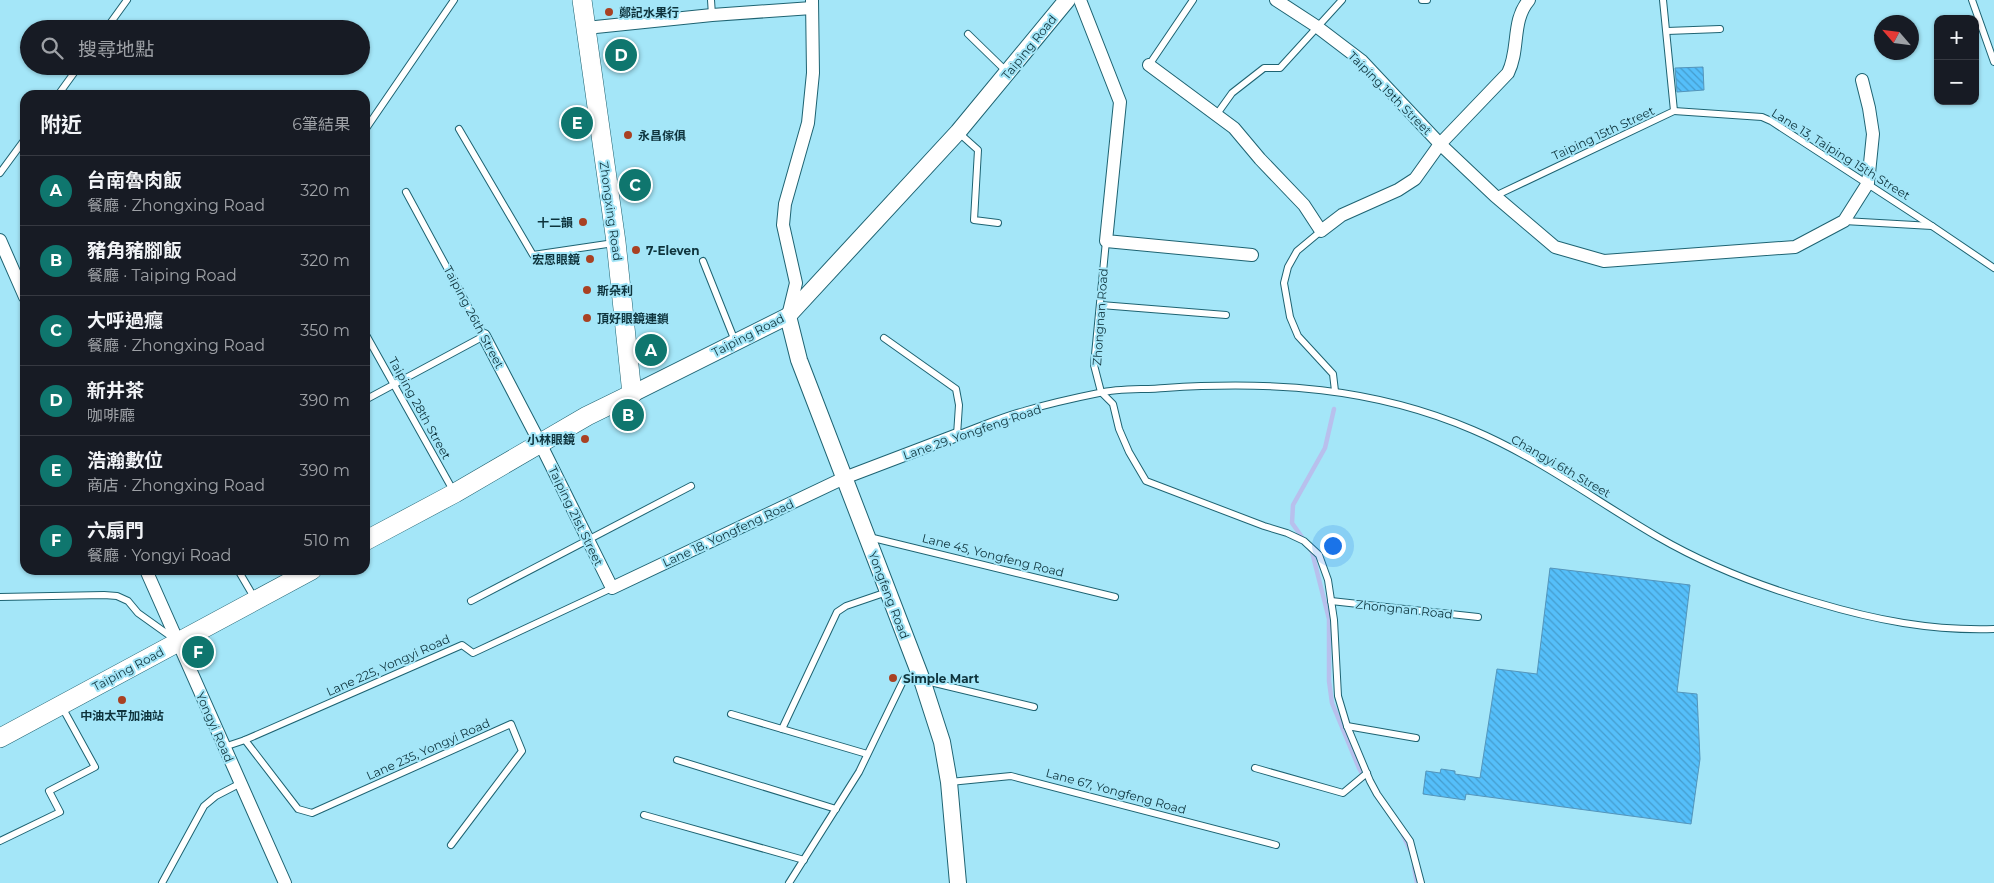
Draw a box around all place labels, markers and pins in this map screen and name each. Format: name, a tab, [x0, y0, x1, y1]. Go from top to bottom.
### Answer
place label: 鄭記水果行	[619, 5, 679, 20]
marker: 鄭記水果行	[603, 6, 615, 18]
pin: D	[605, 36, 637, 74]
pin: E	[561, 104, 593, 142]
place label: 永昌傢俱	[638, 128, 686, 143]
marker: 永昌傢俱	[622, 129, 634, 141]
pin: C	[619, 166, 651, 204]
place label: 十二韻	[537, 215, 573, 230]
marker: 十二韻	[577, 216, 589, 228]
place label: 7-Eleven	[646, 243, 699, 258]
marker: 7-Eleven	[630, 244, 642, 256]
place label: 宏恩眼鏡	[532, 252, 580, 267]
marker: 宏恩眼鏡	[584, 253, 596, 265]
place label: 斯朵利	[597, 283, 633, 298]
marker: 斯朵利	[581, 284, 593, 296]
place label: 頂好眼鏡連鎖	[597, 311, 669, 326]
marker: 頂好眼鏡連鎖	[581, 312, 593, 324]
pin: A	[635, 331, 667, 369]
pin: B	[612, 396, 644, 434]
place label: 小林眼鏡	[527, 432, 575, 447]
marker: 小林眼鏡	[579, 433, 591, 445]
pin: F	[182, 633, 214, 671]
place label: Simple Mart	[903, 671, 980, 686]
marker: Simple Mart	[887, 672, 899, 684]
marker: 中油太平加油站	[116, 694, 128, 706]
place label: 中油太平加油站	[80, 708, 164, 723]

